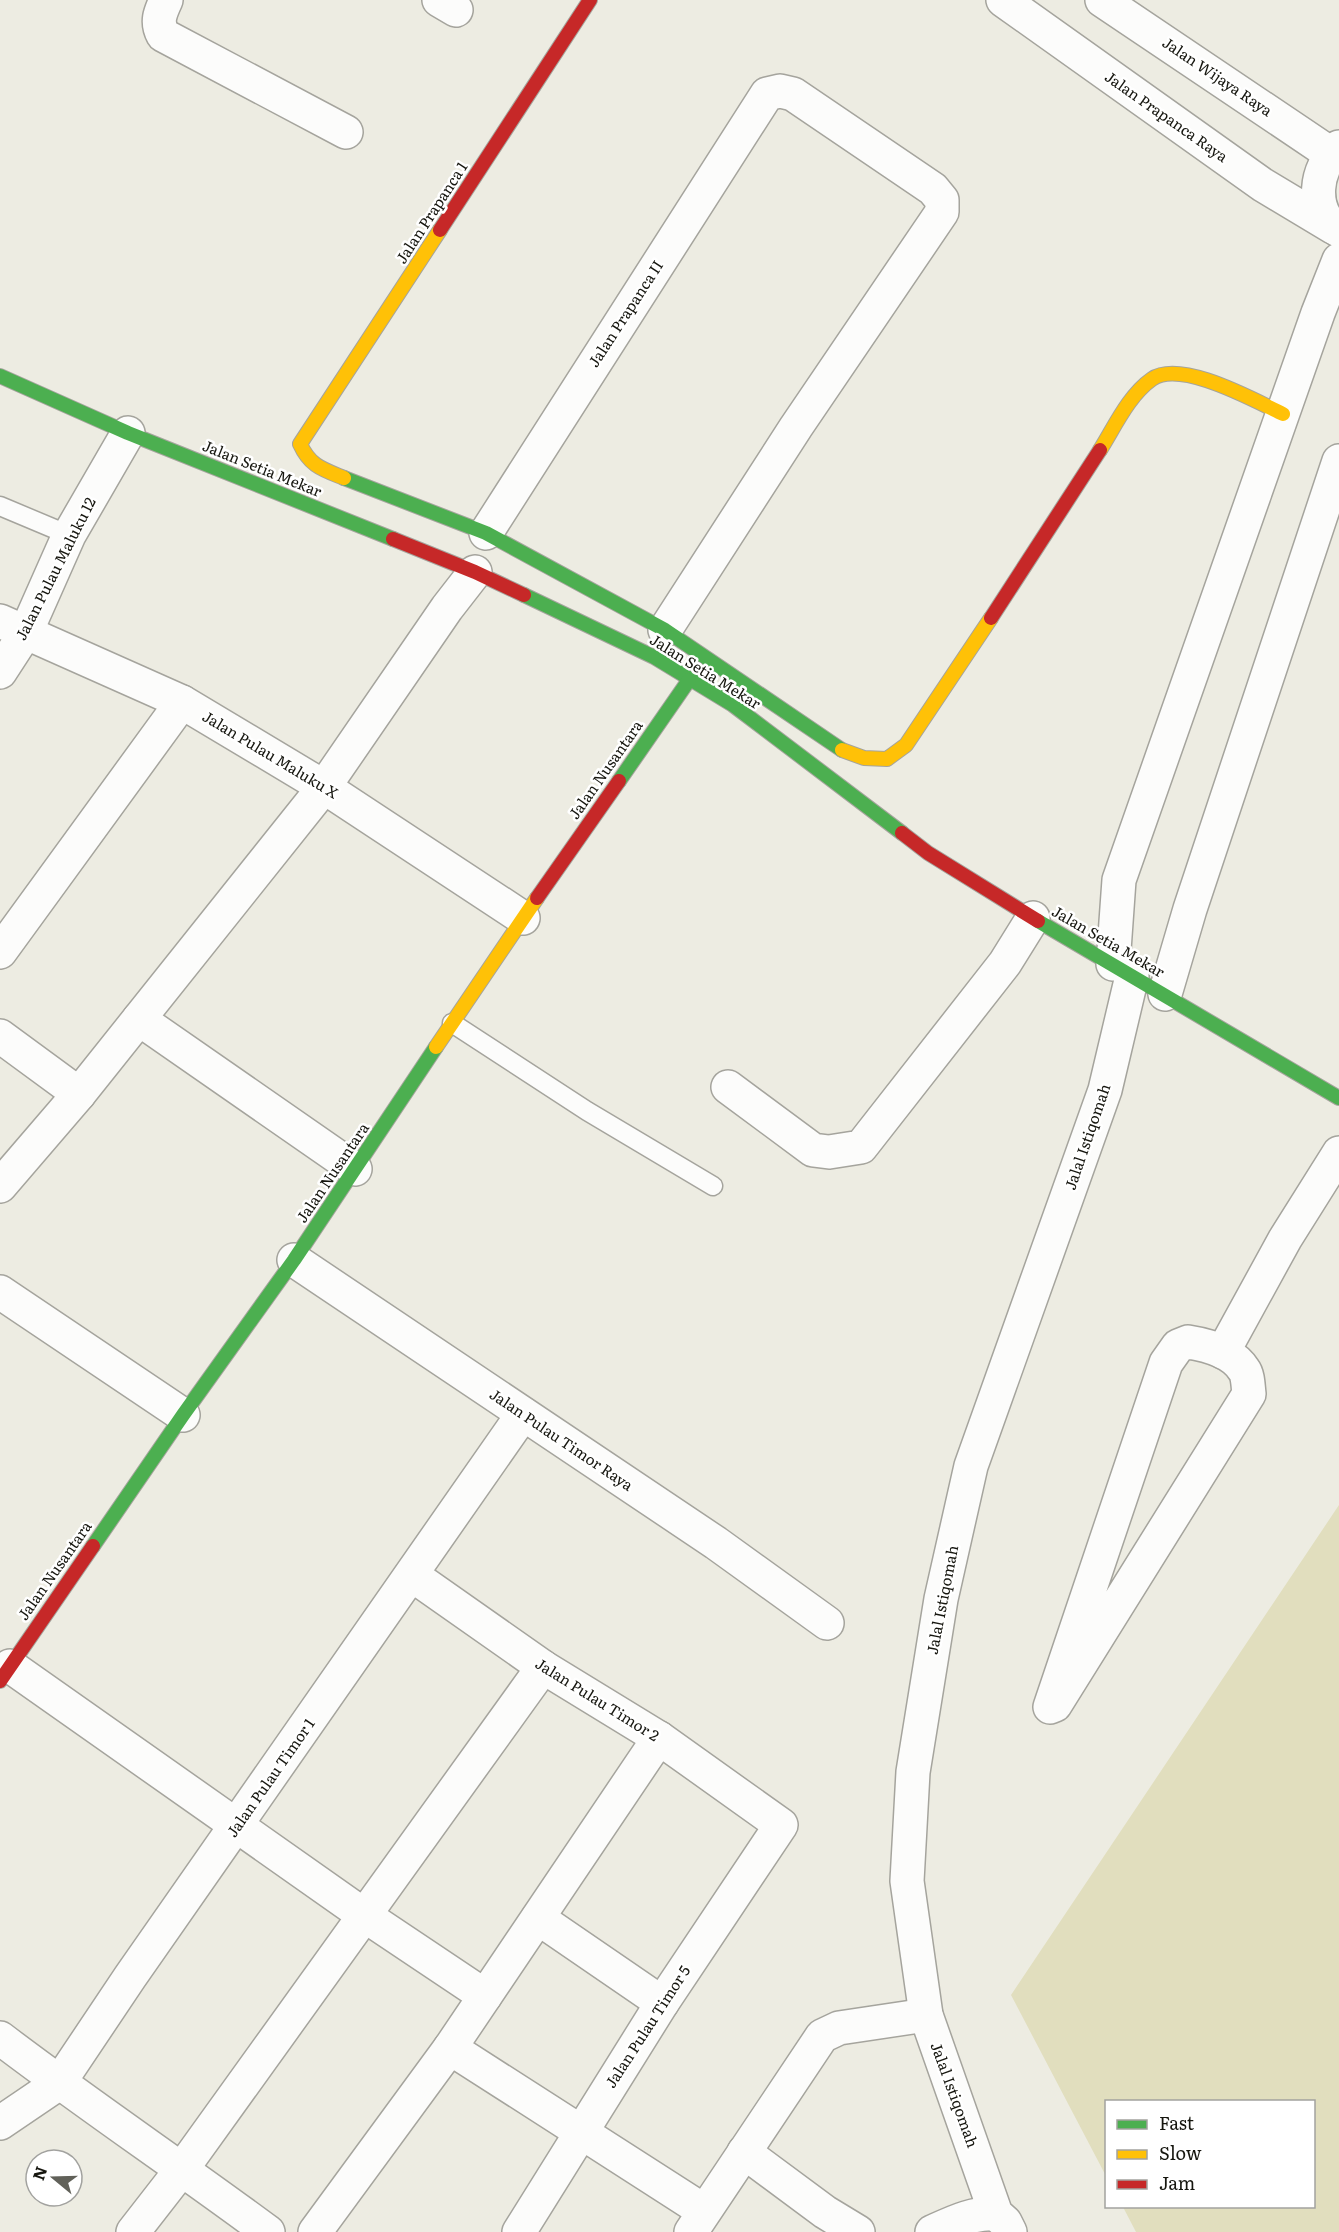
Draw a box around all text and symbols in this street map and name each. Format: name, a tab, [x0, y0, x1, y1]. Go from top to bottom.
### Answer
street label: Jalan Wijaya Raya	[1158, 30, 1278, 122]
street label: Jalan Prapanca Raya	[1101, 65, 1234, 168]
street label: Jalan Prapanca 1	[389, 157, 472, 268]
street label: Jalan Prapanca II	[581, 255, 668, 371]
street label: Jalan Setia Mekar	[199, 433, 326, 502]
street label: Jalan Pulau Maluku 12	[9, 492, 101, 644]
street label: Jalan Setia Mekar	[646, 627, 766, 714]
street label: Jalan Pulau Maluku X	[199, 704, 343, 804]
street label: Jalan Nusantara	[562, 714, 648, 823]
street label: Jalan Setia Mekar	[1048, 899, 1169, 982]
street label: Jalal Istiqomah	[1058, 1080, 1116, 1193]
street label: Jalan Nusantara	[290, 1117, 374, 1227]
street label: Jalan Pulau Timor Raya	[485, 1382, 639, 1496]
street label: Jalan Nusantara	[11, 1515, 97, 1624]
street label: Jalal Istiqomah	[920, 1543, 963, 1656]
street label: Jalan Pulau Timor 2	[531, 1651, 665, 1746]
street label: Jalan Pulau Timor 1	[220, 1713, 320, 1841]
street label: Jalan Pulau Timor 5	[598, 1960, 695, 2092]
street label: Jalal Istiqomah	[926, 2038, 985, 2151]
legend	[1105, 2100, 1315, 2208]
text: Fast	[1159, 2109, 1195, 2136]
text: Slow	[1159, 2139, 1202, 2166]
north arrow	[24, 2148, 84, 2208]
text: N	[25, 2163, 52, 2183]
text: Jam	[1159, 2169, 1195, 2196]

